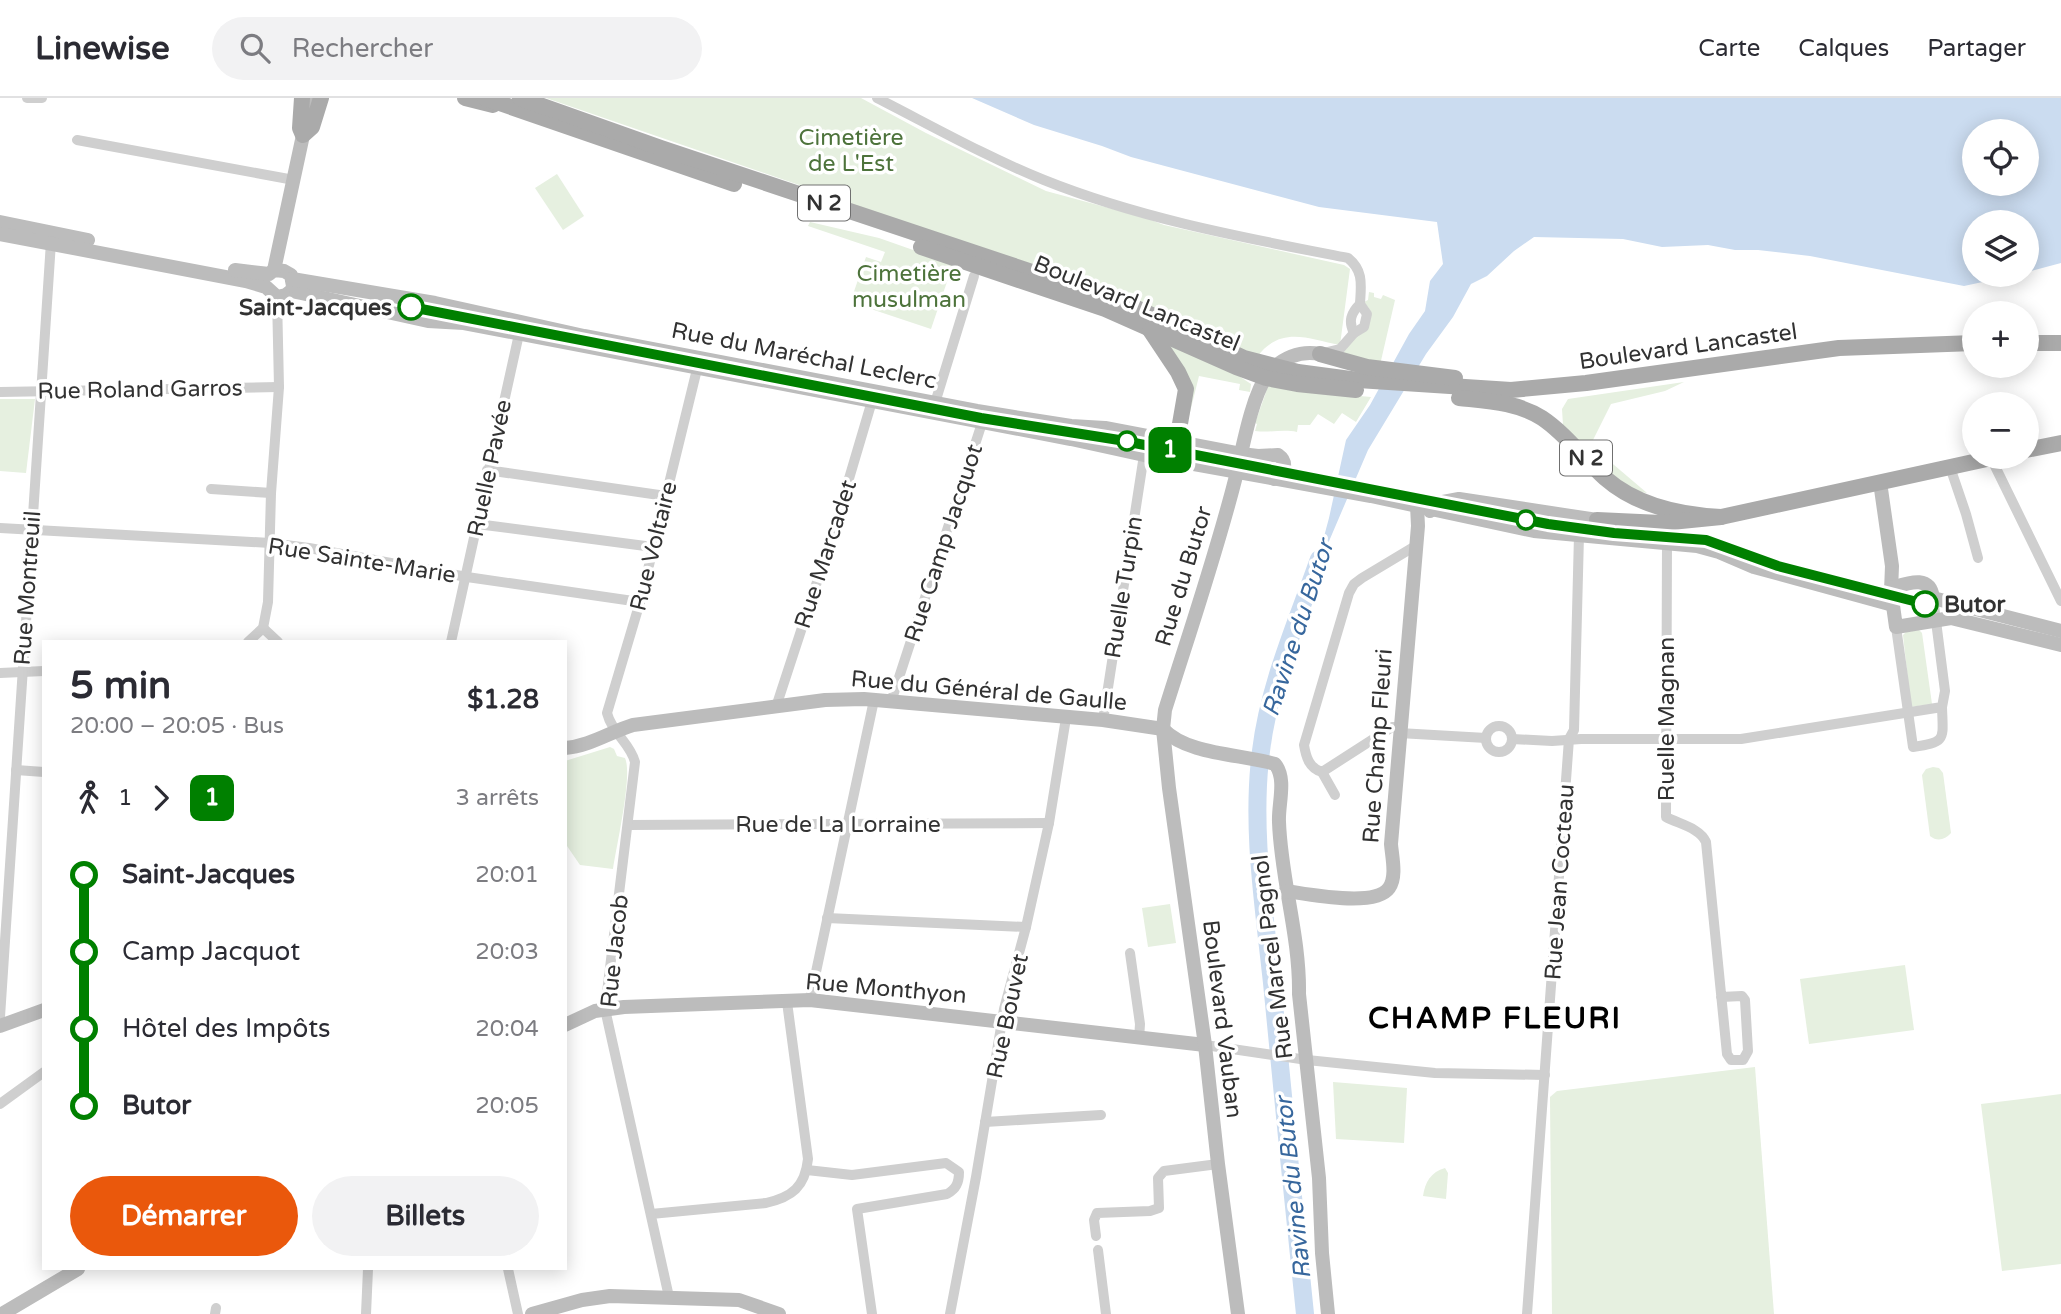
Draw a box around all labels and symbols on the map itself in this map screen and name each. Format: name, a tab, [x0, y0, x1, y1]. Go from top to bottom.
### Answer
park label: Cimetière de L'Est	[799, 124, 903, 178]
road number: N 2	[798, 186, 850, 220]
street label: Boulevard Lancastel	[1029, 250, 1244, 358]
park label: Cimetière musulman	[852, 260, 966, 314]
place label: Saint-Jacques	[239, 294, 392, 322]
marker: Saint-Jacques	[398, 294, 424, 320]
street label: Rue du Maréchal Leclerc	[669, 317, 939, 395]
street label: Boulevard Lancastel	[1577, 318, 1799, 376]
street label: Rue Roland Garros	[37, 374, 243, 406]
street label: Ruelle Pavée	[462, 397, 518, 539]
line badge: 1	[1147, 427, 1193, 473]
unlabelled marker	[1117, 431, 1137, 451]
street label: Rue Camp Jacquot	[899, 440, 989, 646]
road number: N 2	[1560, 440, 1612, 476]
street label: Rue Marcadet	[789, 476, 863, 632]
street label: Rue Voltaire	[624, 478, 684, 614]
street label: Rue du Butor	[1149, 503, 1219, 650]
street label: Rue Montreuil	[9, 510, 47, 666]
unlabelled marker	[1516, 510, 1536, 530]
street label: Ruelle Turpin	[1099, 514, 1149, 660]
street label: Rue Sainte-Marie	[266, 532, 458, 590]
water label: Ravine du Butor	[1256, 534, 1341, 720]
marker: Butor	[1912, 591, 1938, 617]
place label: Butor	[1944, 591, 2006, 619]
street label: Ruelle Magnan	[1653, 637, 1681, 801]
street label: Rue Champ Fleuri	[1357, 648, 1399, 844]
street label: Rue du Général de Gaulle	[850, 665, 1128, 717]
street label: Rue Jean Cocteau	[1539, 783, 1581, 981]
street label: Rue de La Lorraine	[735, 811, 941, 839]
street label: Rue Marcel Pagnol	[1247, 853, 1299, 1061]
street label: Rue Jacob	[595, 893, 635, 1009]
street label: Boulevard Vauban	[1196, 918, 1248, 1120]
street label: Rue Bouvet	[981, 951, 1035, 1081]
street label: Rue Monthyon	[804, 968, 968, 1010]
district label: CHAMP FLEURI	[1368, 1000, 1622, 1037]
water label: Ravine du Butor	[1269, 1092, 1318, 1281]

